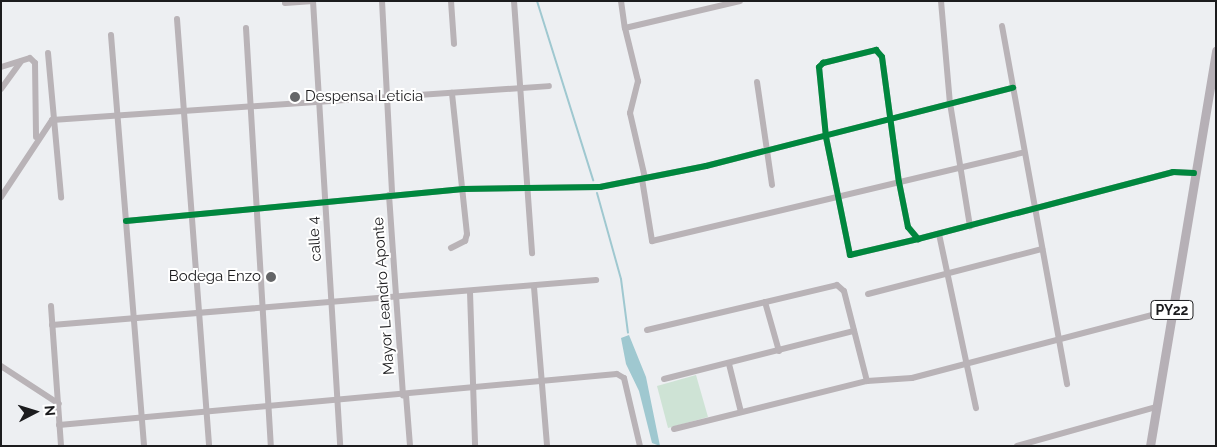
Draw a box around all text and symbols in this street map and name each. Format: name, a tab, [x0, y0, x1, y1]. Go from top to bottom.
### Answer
place label: Despensa Leticia	[305, 88, 423, 106]
marker: Despensa Leticia	[289, 91, 301, 103]
street label: calle 4	[304, 216, 326, 262]
street label: Mayor Leandro Aponte	[369, 216, 399, 376]
place label: Bodega Enzo	[169, 268, 261, 286]
marker: Bodega Enzo	[265, 271, 277, 283]
road number: PY22	[1150, 298, 1194, 322]
north arrow	[10, 387, 60, 437]
text: N	[42, 405, 58, 417]

